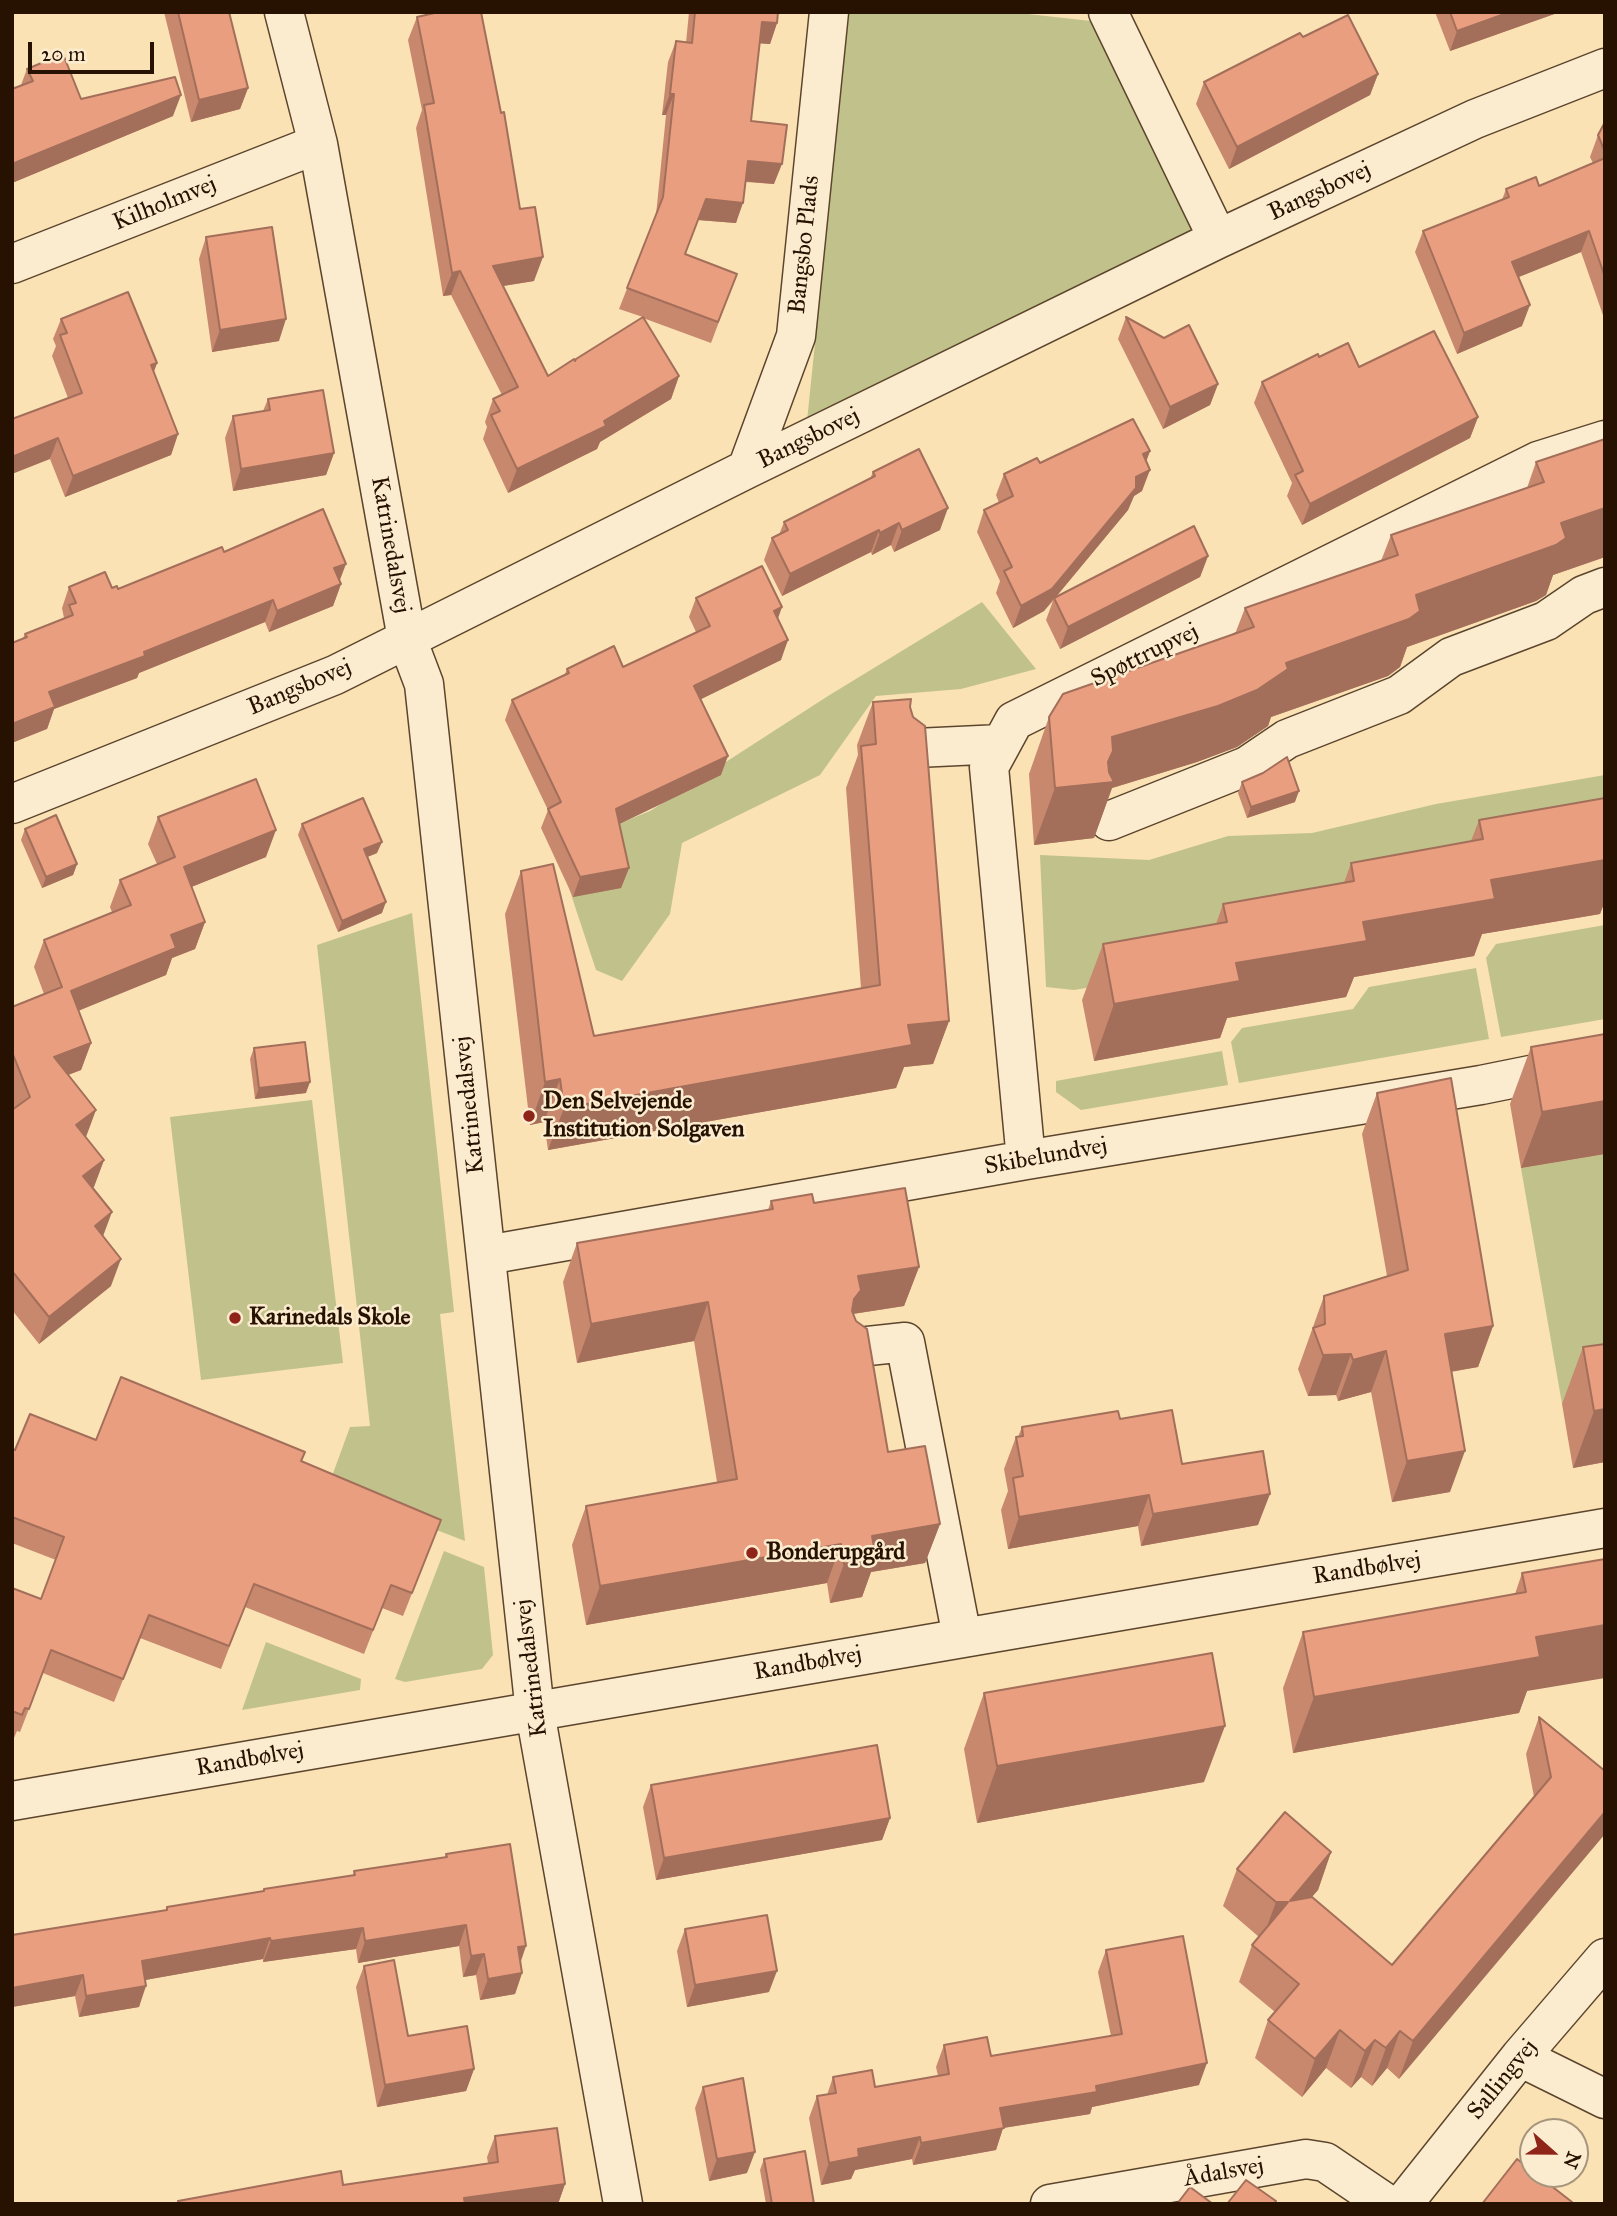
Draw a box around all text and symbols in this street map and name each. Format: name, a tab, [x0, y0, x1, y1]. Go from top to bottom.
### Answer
scale bar	[32, 28, 158, 72]
text: 20 m	[41, 41, 86, 67]
street label: Bangsbovej	[1264, 156, 1376, 228]
street label: Kilholmvej	[109, 170, 221, 238]
street label: Bangsbo Plads	[783, 174, 827, 316]
street label: Bangsbovej	[753, 402, 865, 476]
street label: Katrinedalsvej	[364, 474, 416, 616]
street label: Spøttrupvej	[1087, 618, 1203, 694]
street label: Bangsbovej	[244, 653, 356, 723]
street label: Katrinedalsvej	[448, 1034, 492, 1176]
place label: Den Selvejende Institution Solgaven	[543, 1088, 744, 1144]
marker: Den Selvejende Institution Solgaven	[521, 1108, 537, 1124]
street label: Skibelundvej	[982, 1132, 1110, 1182]
place label: Karinedals Skole	[249, 1304, 411, 1332]
marker: Karinedals Skole	[227, 1310, 243, 1326]
place label: Bonderupgård	[766, 1539, 905, 1567]
marker: Bonderupgård	[744, 1545, 760, 1561]
street label: Randbølvej	[1311, 1546, 1423, 1592]
street label: Katrinedalsvej	[509, 1597, 555, 1739]
street label: Randbølvej	[752, 1640, 864, 1688]
street label: Randbølvej	[194, 1736, 306, 1784]
street label: Sallingvej	[1462, 2034, 1544, 2126]
north arrow	[1519, 2118, 1589, 2188]
text: N	[1559, 2148, 1586, 2172]
street label: Ådalsvej	[1182, 2152, 1266, 2194]

